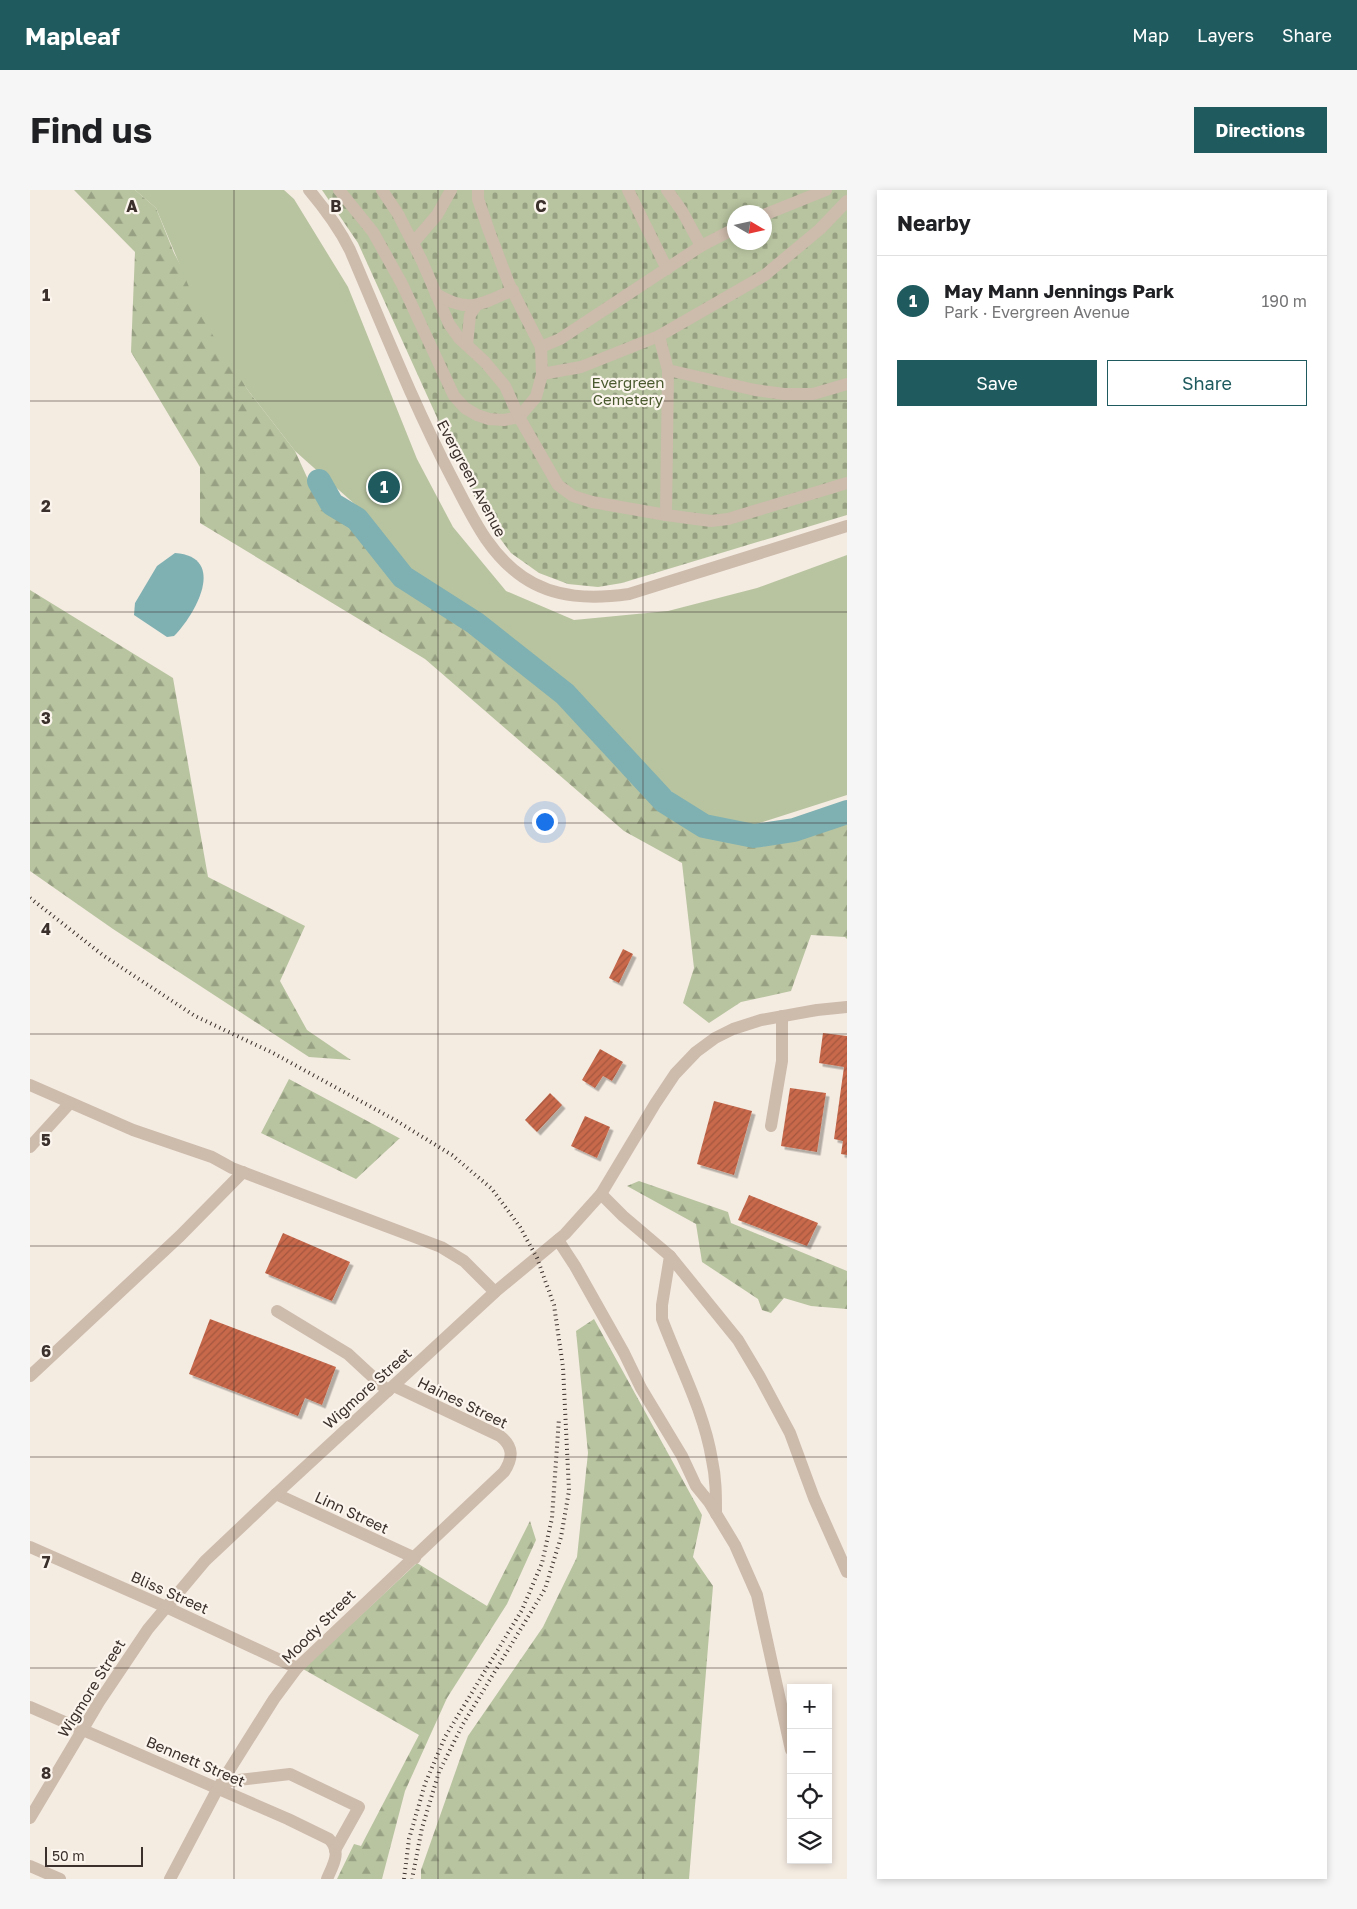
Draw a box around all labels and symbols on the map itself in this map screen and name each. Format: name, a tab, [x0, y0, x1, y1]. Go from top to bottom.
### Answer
text: A	[126, 196, 138, 216]
text: B	[330, 196, 342, 216]
text: C	[535, 196, 547, 216]
north arrow	[727, 205, 772, 250]
text: 1	[42, 285, 50, 305]
park label: Evergreen Cemetery	[591, 373, 665, 408]
street label: Evergreen Avenue	[434, 416, 511, 540]
pin: 1	[368, 468, 400, 506]
text: 2	[41, 496, 51, 516]
text: 3	[41, 708, 51, 728]
your location	[532, 809, 558, 835]
text: 4	[41, 919, 51, 939]
text: 5	[41, 1130, 51, 1150]
text: 6	[41, 1341, 51, 1361]
street label: Wigmore Street	[319, 1344, 415, 1432]
street label: Haines Street	[415, 1372, 511, 1432]
street label: Linn Street	[312, 1487, 392, 1537]
text: 7	[42, 1552, 51, 1572]
street label: Bliss Street	[128, 1567, 212, 1617]
street label: Moody Street	[277, 1585, 359, 1667]
street label: Wigmore Street	[54, 1636, 128, 1740]
street label: Bennett Street	[144, 1732, 248, 1790]
text: 8	[41, 1763, 51, 1783]
scale bar	[45, 1844, 142, 1867]

